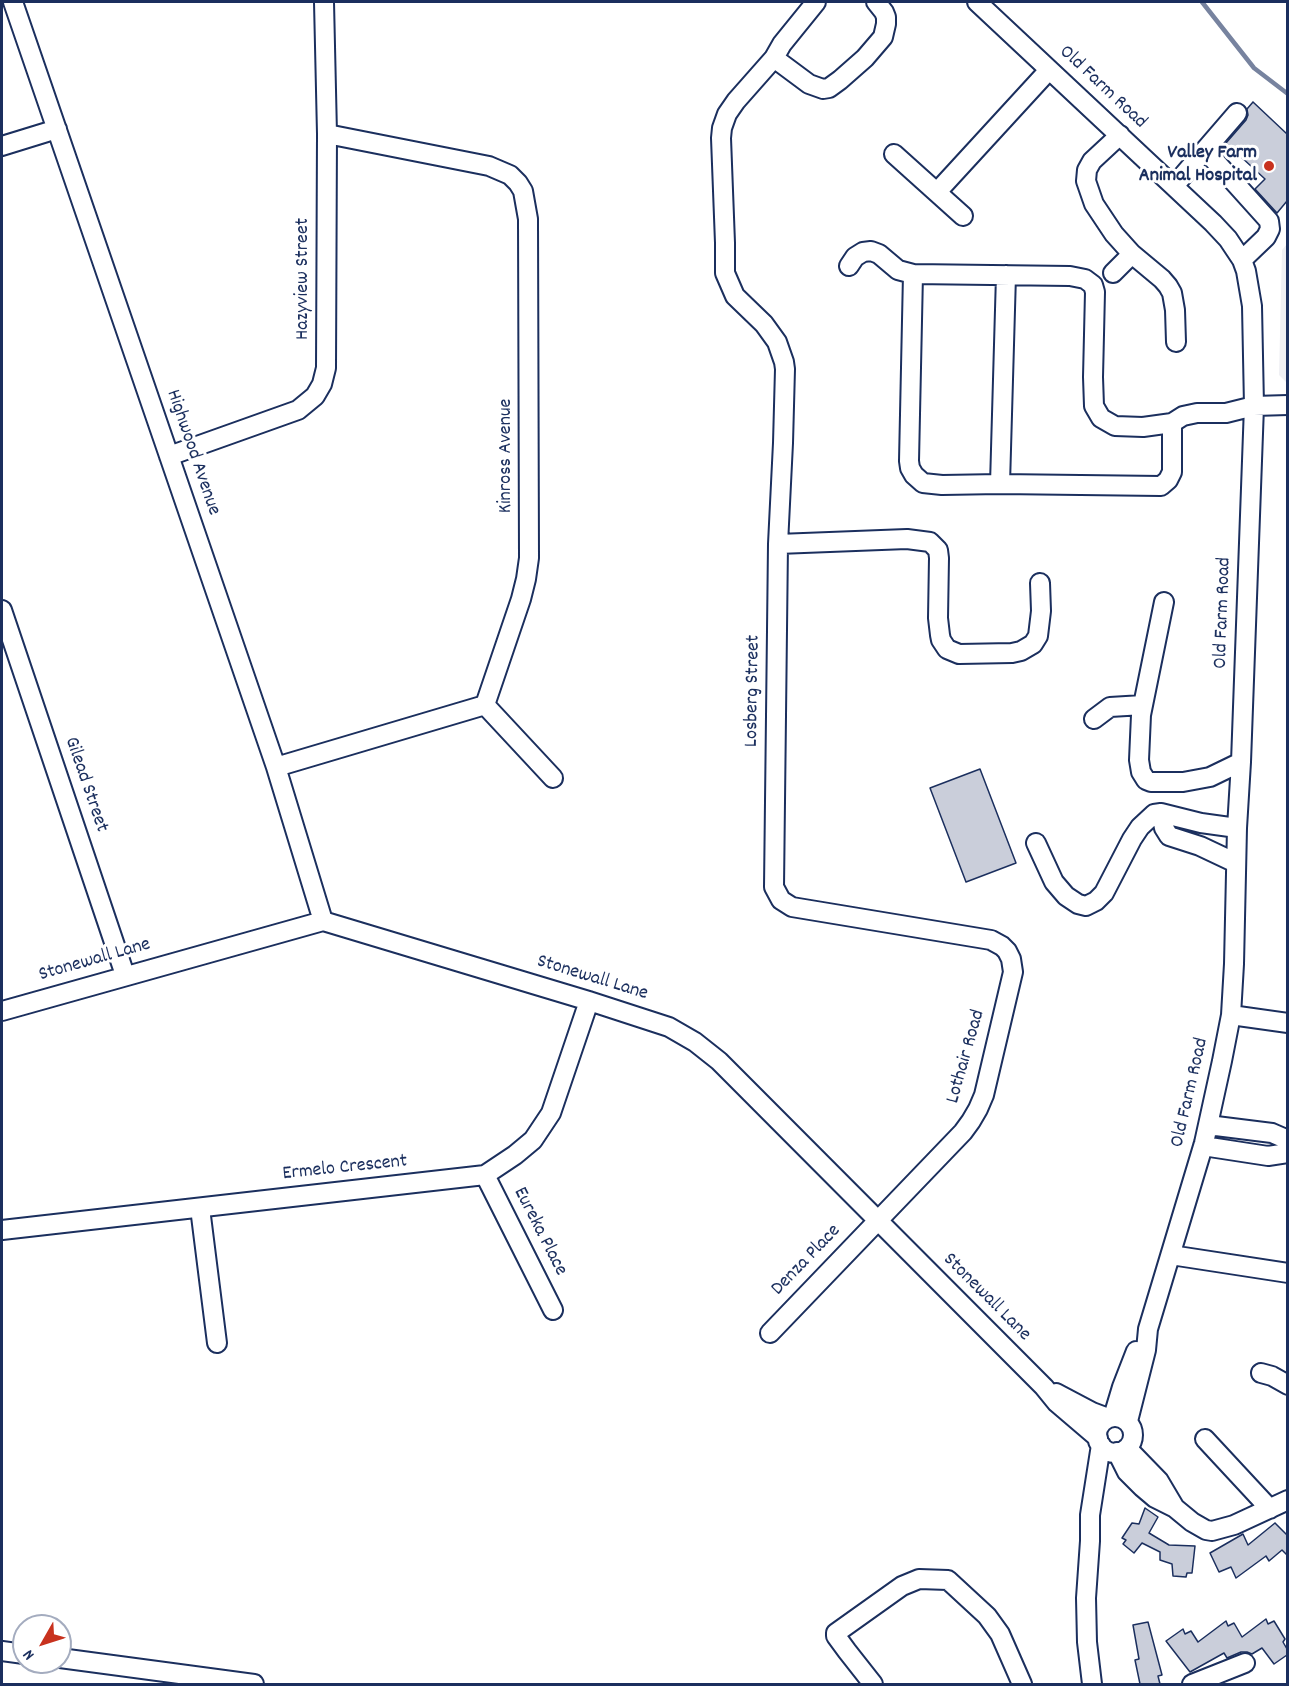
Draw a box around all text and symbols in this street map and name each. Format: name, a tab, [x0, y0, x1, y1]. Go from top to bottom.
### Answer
street label: Old Farm Road	[1053, 41, 1151, 135]
place label: Valley Farm Animal Hospital	[1139, 142, 1257, 189]
marker: Valley Farm Animal Hospital	[1262, 159, 1276, 173]
street label: Hazyview Street	[292, 218, 316, 340]
street label: Highwood Avenue	[159, 387, 225, 519]
street label: Kinross Avenue	[495, 399, 519, 513]
street label: Old Farm Road	[1210, 557, 1238, 669]
street label: Losberg Street	[741, 635, 767, 747]
street label: Gilead Street	[57, 734, 113, 836]
street label: Stonewall Lane	[36, 934, 154, 988]
street label: Stonewall Lane	[533, 951, 651, 1007]
street label: Lothair Road	[942, 1008, 992, 1106]
street label: Old Farm Road	[1167, 1036, 1215, 1150]
street label: Ermelo Crescent	[281, 1151, 409, 1187]
street label: Eureka Place	[506, 1184, 572, 1280]
street label: Denza Place	[767, 1220, 847, 1302]
street label: Stonewall Lane	[937, 1249, 1035, 1347]
north arrow	[12, 1614, 72, 1674]
text: N	[18, 1644, 41, 1665]

